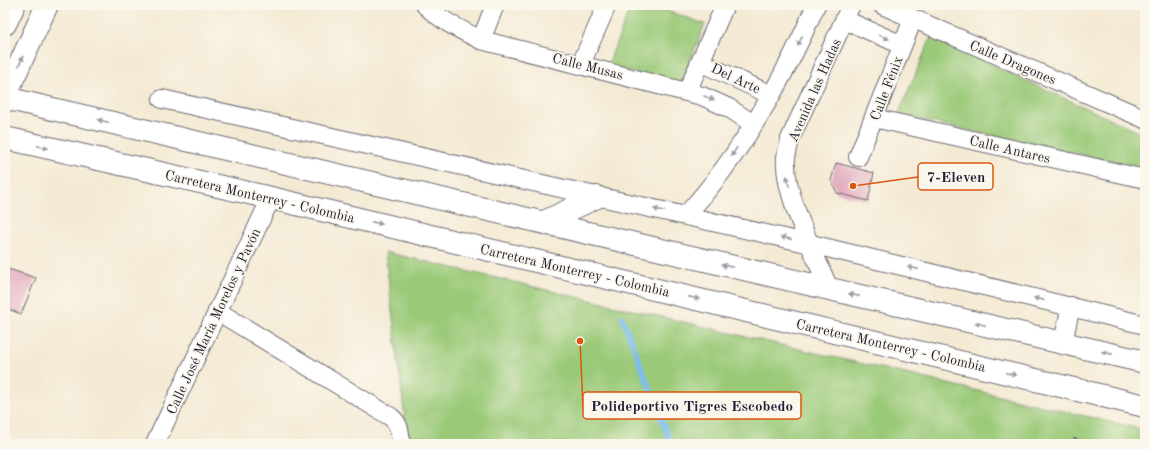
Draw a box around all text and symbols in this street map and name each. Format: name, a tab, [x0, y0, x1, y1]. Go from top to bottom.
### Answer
one-way arrow	[878, 34, 889, 40]
one-way arrow	[797, 35, 803, 46]
street label: Avenida las Hadas	[786, 37, 844, 144]
street label: Calle Dragones	[967, 38, 1058, 87]
street label: Calle Musas	[551, 51, 625, 83]
one-way arrow	[19, 54, 25, 66]
street label: Calle Fénix	[868, 54, 906, 122]
street label: Del Arte	[709, 61, 762, 96]
one-way arrow	[703, 96, 715, 102]
one-way arrow	[97, 118, 109, 124]
street label: Calle Antares	[968, 134, 1052, 166]
one-way arrow	[37, 144, 49, 150]
one-way arrow	[730, 147, 738, 158]
callout: 7-Eleven	[918, 163, 993, 190]
street label: Carretera Monterrey - Colombia	[164, 168, 356, 226]
text: 7-Eleven	[927, 171, 985, 186]
one-way arrow	[785, 175, 791, 187]
one-way arrow	[653, 207, 666, 213]
one-way arrow	[371, 221, 383, 227]
street label: Calle José María Morelos y Pavón	[165, 226, 263, 417]
one-way arrow	[780, 235, 793, 241]
street label: Carretera Monterrey - Colombia	[479, 242, 671, 300]
one-way arrow	[721, 262, 733, 268]
one-way arrow	[907, 265, 919, 271]
one-way arrow	[847, 291, 860, 297]
one-way arrow	[1033, 295, 1046, 301]
one-way arrow	[688, 296, 700, 302]
street label: Carretera Monterrey - Colombia	[795, 317, 987, 375]
one-way arrow	[974, 320, 987, 326]
one-way arrow	[1101, 349, 1113, 355]
one-way arrow	[1005, 371, 1017, 377]
callout: Polideportivo Tigres Escobedo	[583, 392, 801, 419]
text: Polideportivo Tigres Escobedo	[591, 400, 793, 415]

